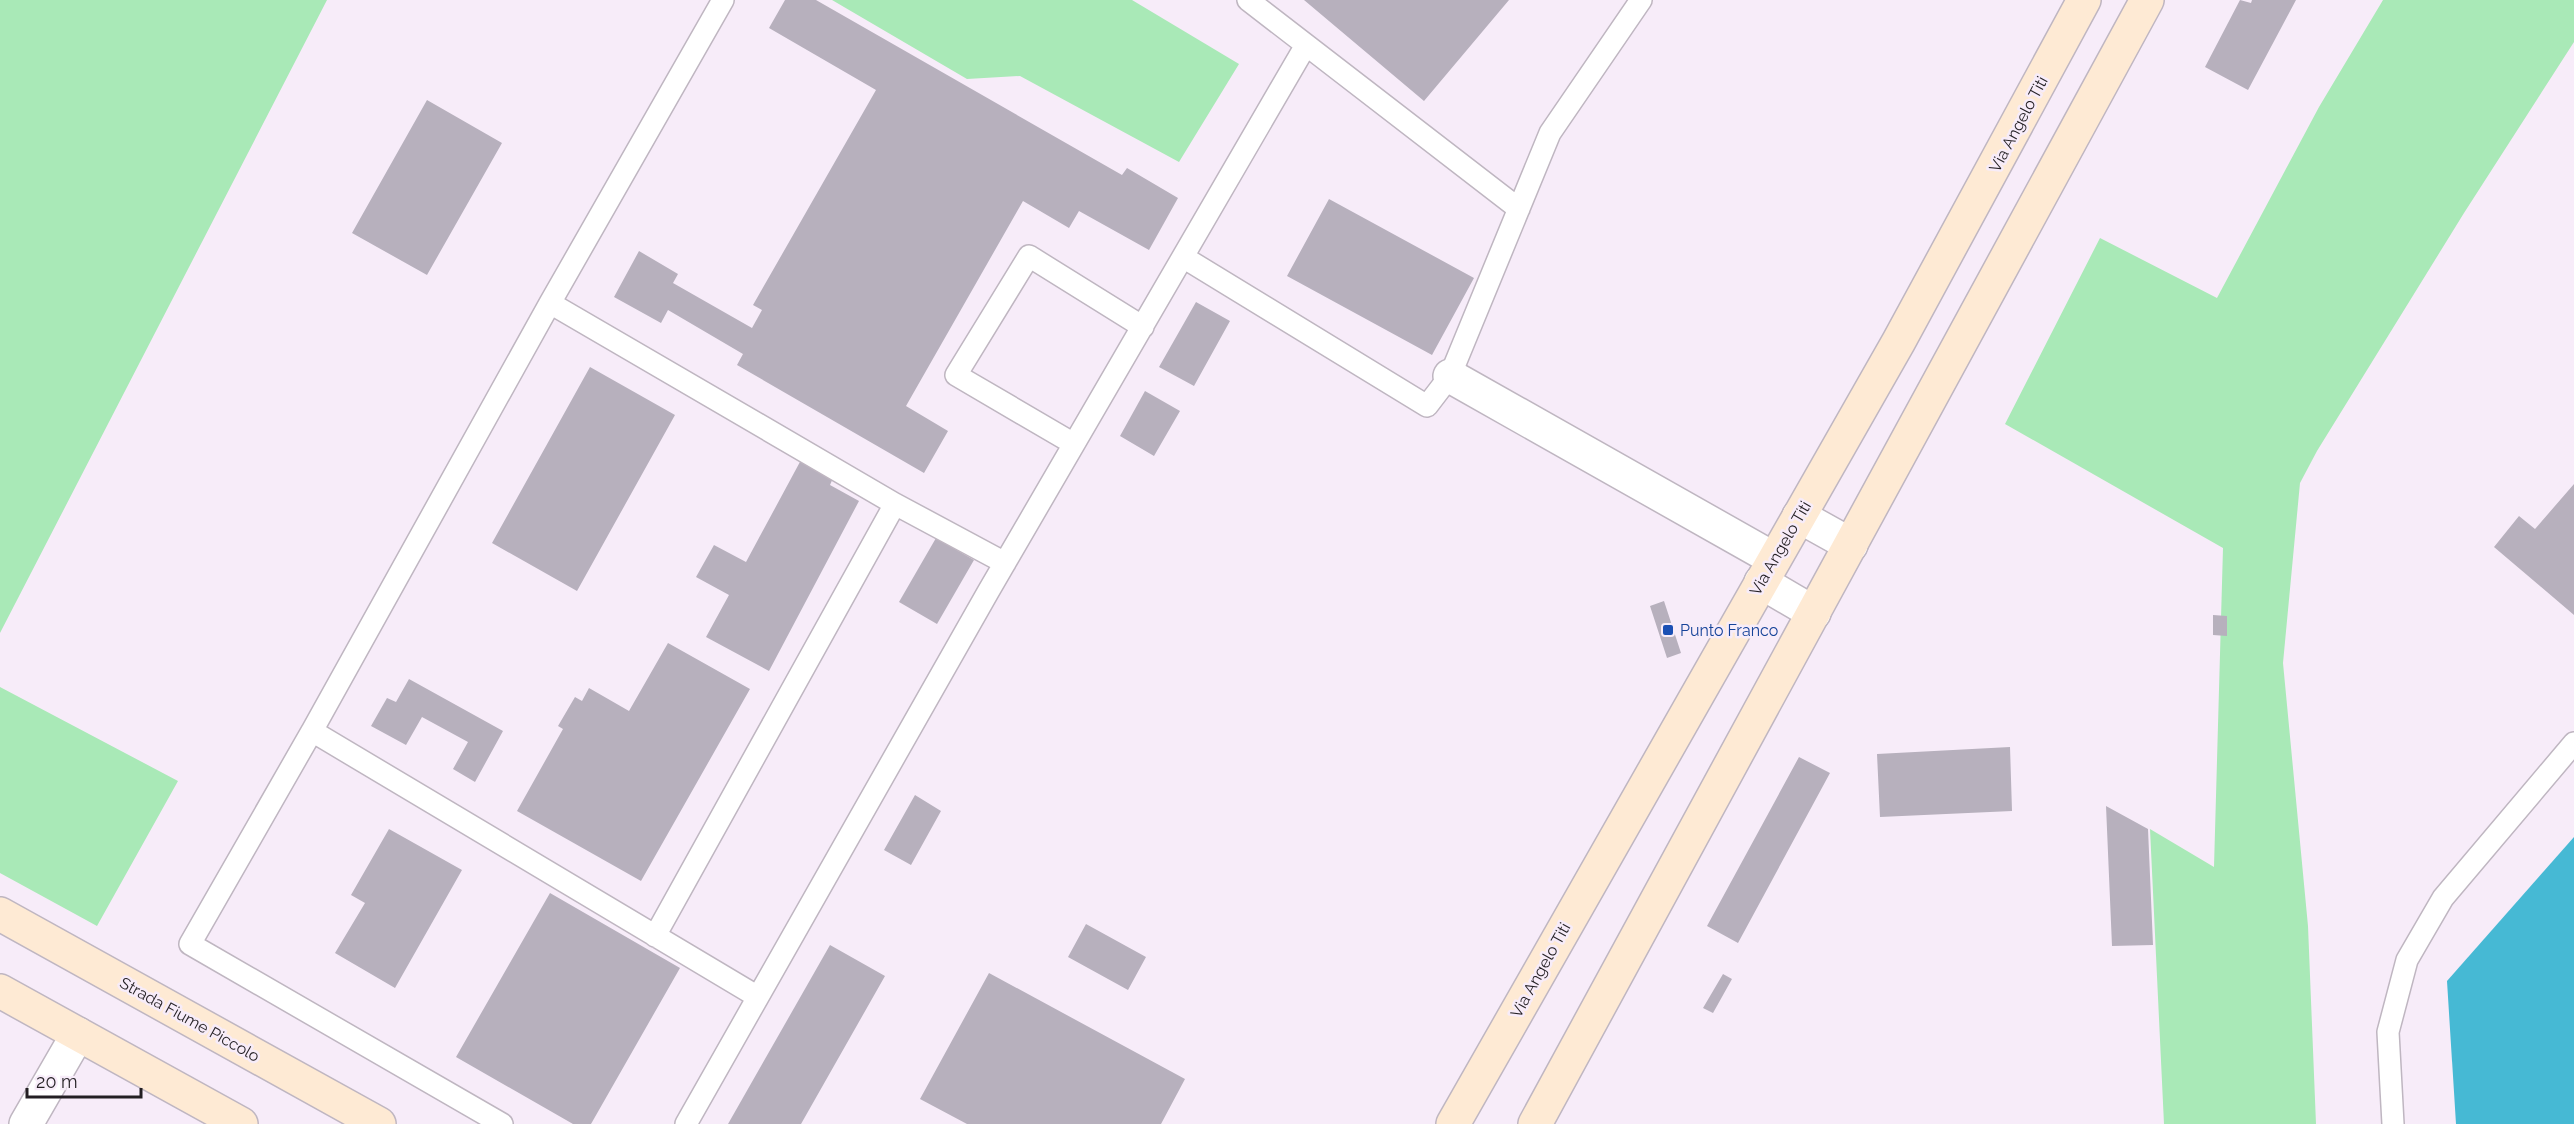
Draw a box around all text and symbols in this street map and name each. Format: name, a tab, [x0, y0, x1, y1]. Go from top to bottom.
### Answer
street label: Via Angelo Titi	[1985, 73, 2052, 175]
street label: Via Angelo Titi	[1746, 498, 1815, 599]
place label: Punto Franco	[1680, 621, 1778, 640]
marker: Punto Franco	[1661, 623, 1675, 637]
street label: Via Angelo Titi	[1507, 919, 1574, 1021]
street label: Strada Fiume Piccolo	[117, 973, 263, 1066]
scale bar	[27, 1061, 141, 1099]
text: 20 m	[36, 1071, 78, 1092]

